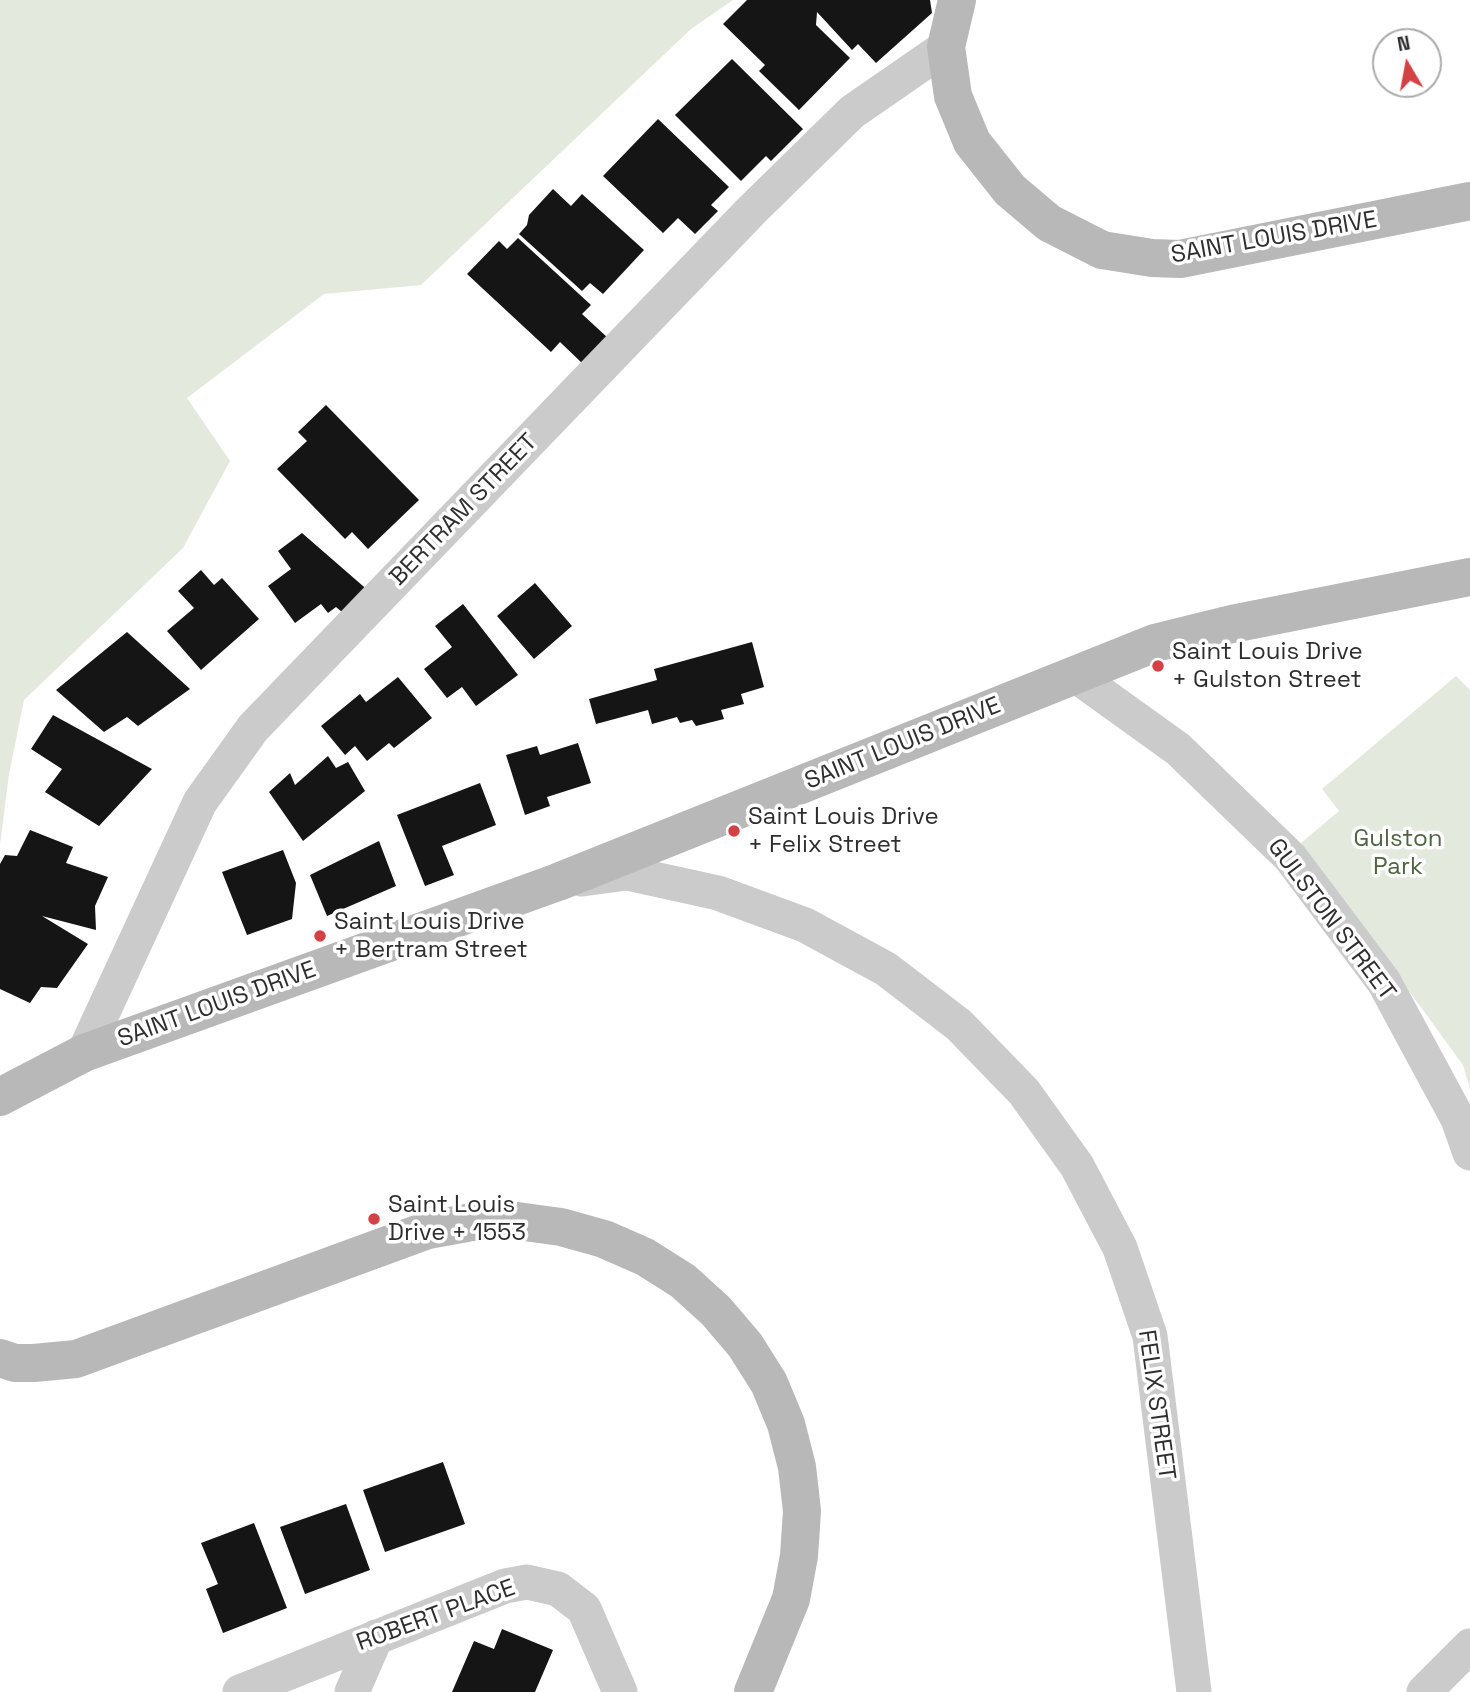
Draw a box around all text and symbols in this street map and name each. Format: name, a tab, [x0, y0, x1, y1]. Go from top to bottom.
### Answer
north arrow	[1372, 28, 1442, 98]
text: N	[1395, 30, 1412, 57]
street label: SAINT LOUIS DRIVE	[1169, 206, 1379, 270]
street label: BERTRAM STREET	[384, 428, 544, 592]
place label: Saint Louis Drive + Gulston Street	[1172, 638, 1363, 694]
marker: Saint Louis Drive + Gulston Street	[1150, 658, 1166, 674]
street label: SAINT LOUIS DRIVE	[801, 692, 1005, 796]
place label: Saint Louis Drive + Felix Street	[748, 803, 939, 859]
marker: Saint Louis Drive + Felix Street	[726, 823, 742, 839]
park label: Gulston Park	[1354, 825, 1442, 881]
street label: GULSTON STREET	[1261, 834, 1401, 1006]
place label: Saint Louis Drive + Bertram Street	[334, 908, 528, 964]
marker: Saint Louis Drive + Bertram Street	[312, 928, 328, 944]
street label: SAINT LOUIS DRIVE	[114, 956, 320, 1054]
place label: Saint Louis Drive + 1553	[388, 1191, 526, 1247]
marker: Saint Louis Drive + 1553	[366, 1211, 382, 1227]
street label: FELIX STREET	[1131, 1328, 1181, 1482]
street label: ROBERT PLACE	[353, 1574, 519, 1658]

